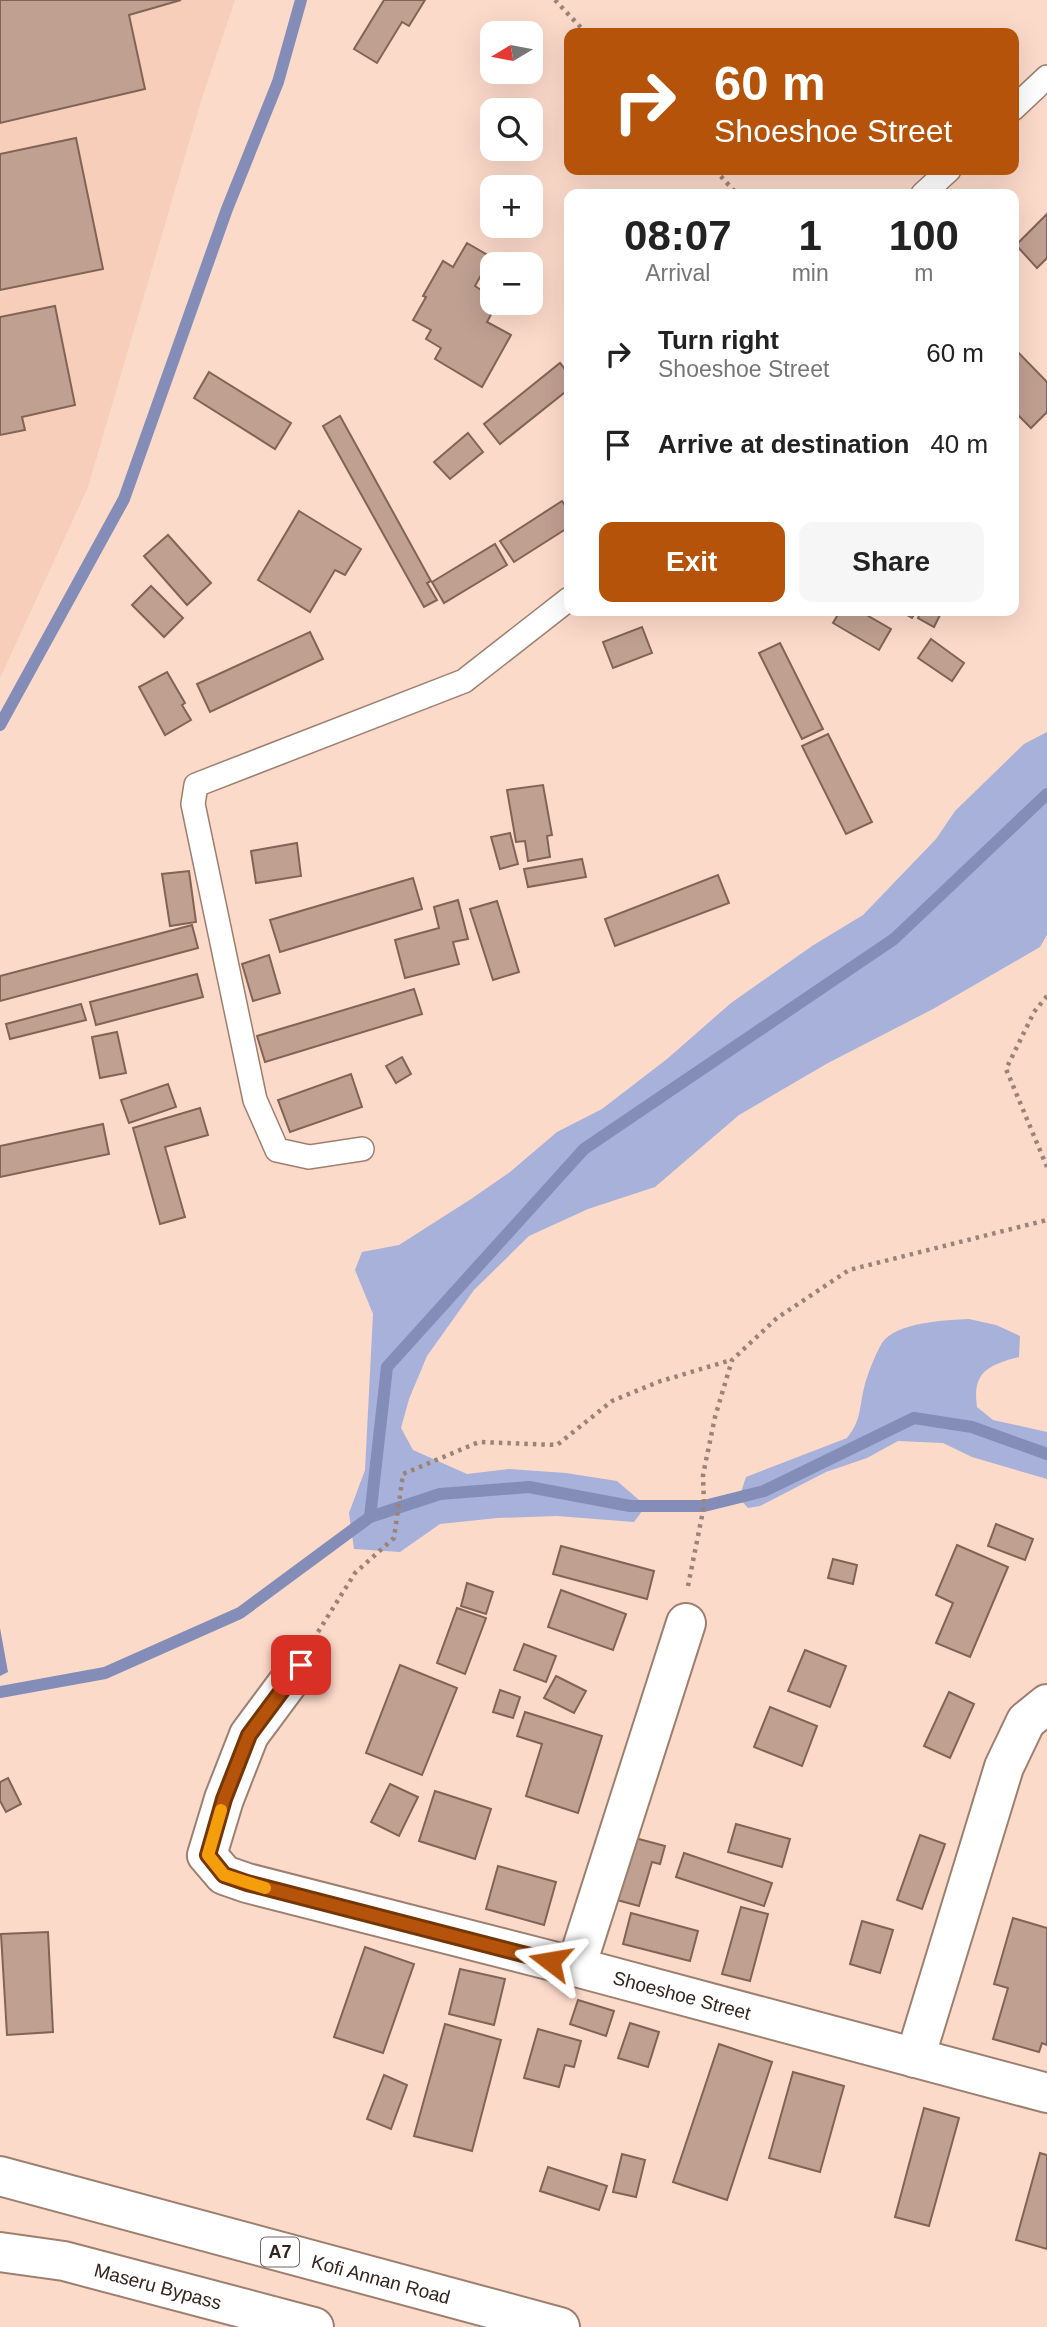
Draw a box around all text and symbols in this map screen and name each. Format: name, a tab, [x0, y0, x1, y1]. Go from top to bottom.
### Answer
north arrow	[480, 21, 542, 84]
map controls	[480, 21, 543, 315]
icon: right	[599, 56, 690, 147]
text: 60 m	[714, 56, 826, 110]
button: search	[480, 98, 543, 161]
text: Shoeshoe Street	[714, 113, 952, 149]
button: +	[480, 175, 543, 238]
text: 08:07	[624, 212, 732, 259]
text: 1	[798, 212, 822, 259]
text: 100	[889, 212, 959, 259]
button: −	[480, 252, 543, 315]
text: Arrival	[645, 260, 710, 286]
text: min	[792, 260, 829, 286]
text: m	[914, 260, 933, 286]
text: Turn right	[658, 325, 779, 355]
icon: right	[599, 335, 637, 373]
text: 60 m	[926, 338, 984, 368]
text: Shoeshoe Street	[658, 356, 829, 382]
icon: arrive	[599, 426, 637, 464]
text: Arrive at destination	[658, 429, 909, 459]
text: 40 m	[930, 429, 988, 459]
button: Exit	[599, 522, 785, 602]
button: Share	[799, 522, 984, 602]
pin	[271, 1635, 331, 1695]
icon: arrive	[282, 1646, 320, 1684]
position arrow	[513, 1924, 587, 1998]
street label: Shoeshoe Street	[611, 1967, 754, 2024]
road number: A7	[261, 2238, 299, 2266]
street label: Kofi Annan Road	[309, 2251, 452, 2308]
street label: Maseru Bypass	[92, 2259, 224, 2314]

